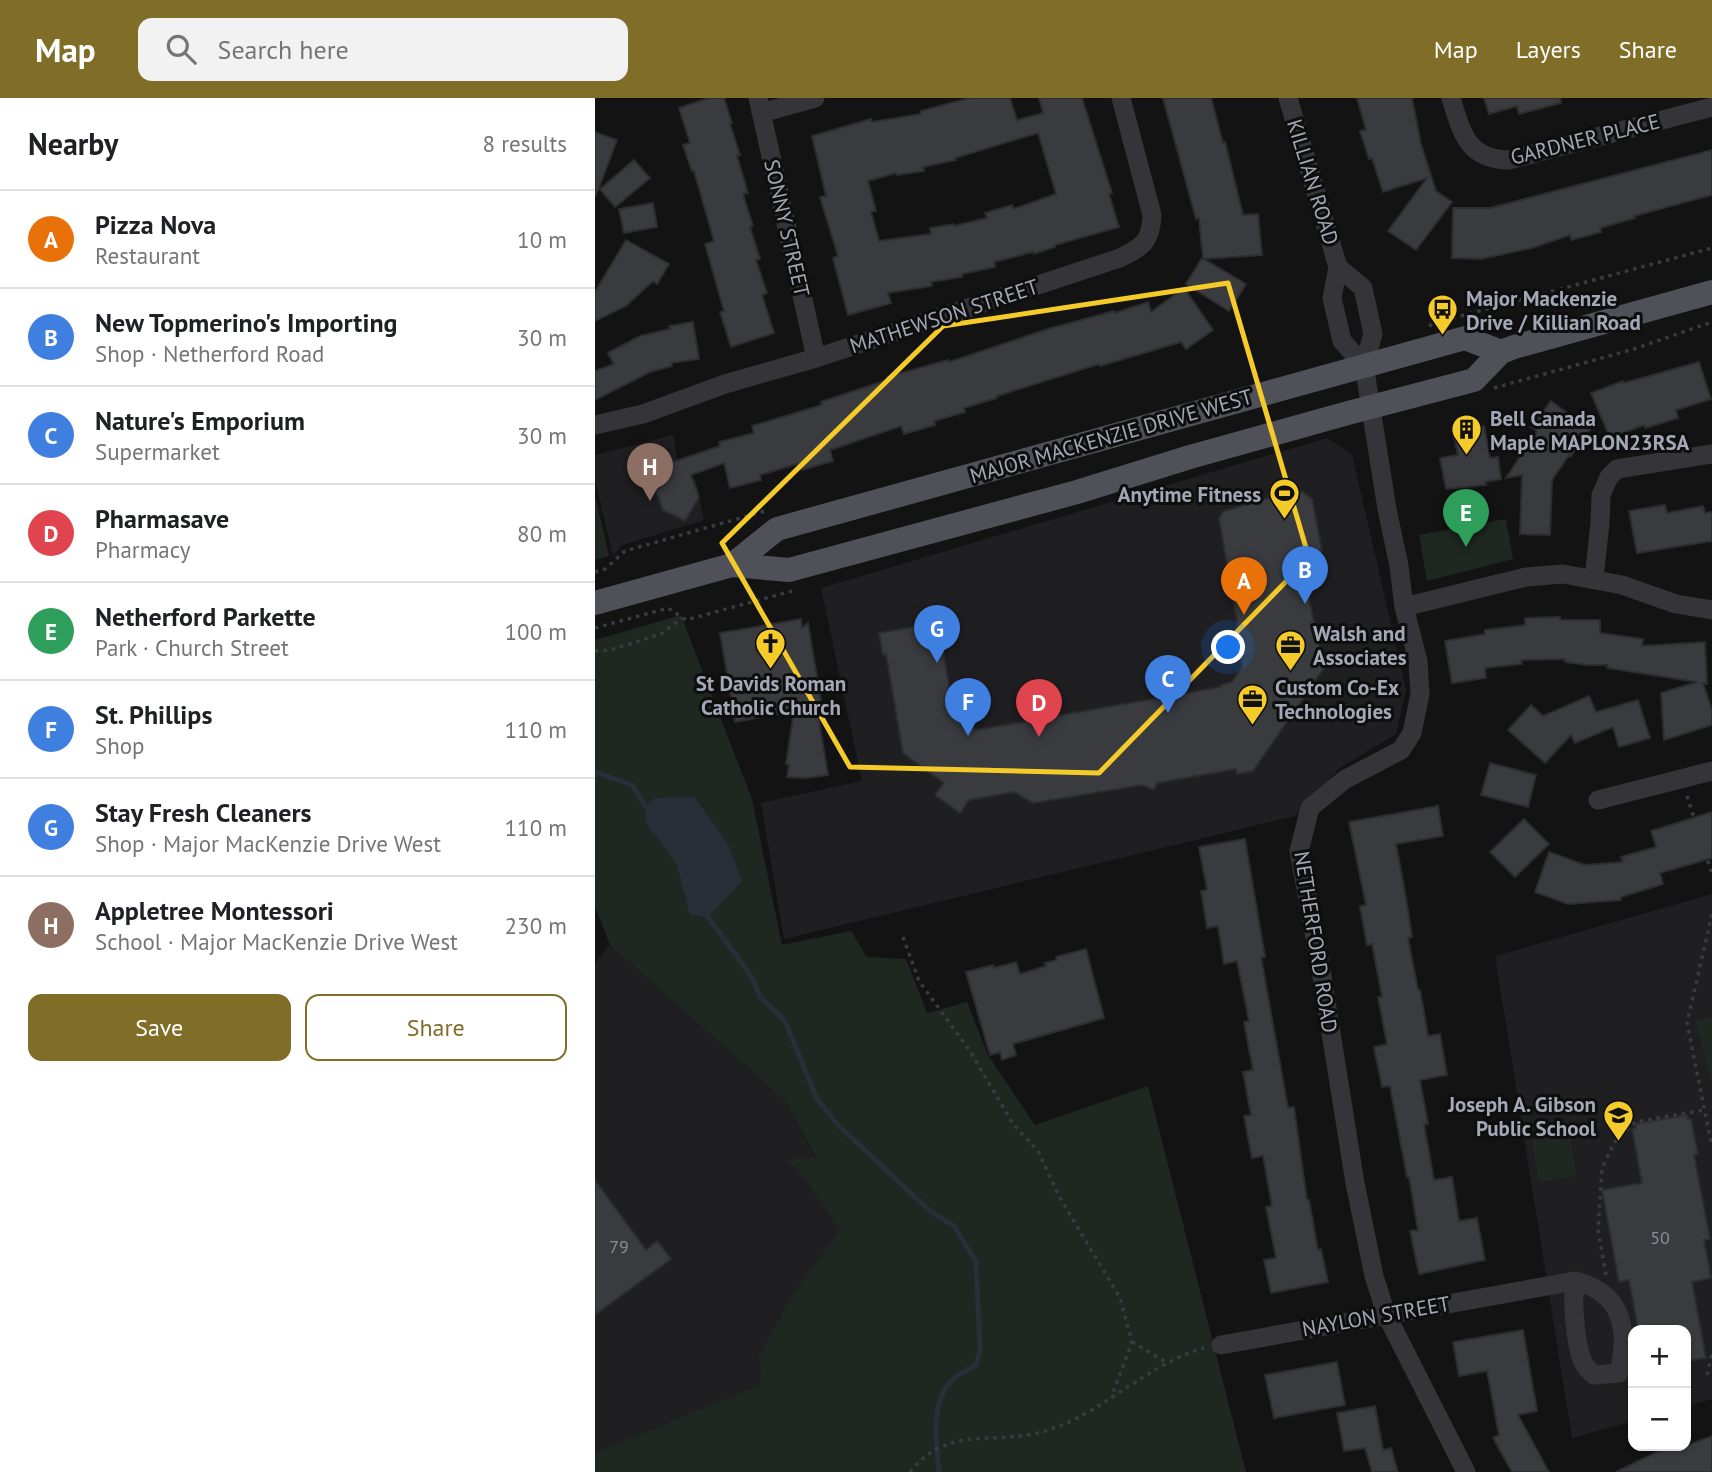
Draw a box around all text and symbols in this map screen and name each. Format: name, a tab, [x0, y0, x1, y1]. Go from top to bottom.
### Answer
search box	[138, 18, 628, 81]
text: Map	[35, 28, 96, 71]
icon: search	[162, 30, 200, 68]
text: Search here	[218, 33, 349, 66]
text: Map	[1434, 34, 1478, 65]
text: Layers	[1516, 34, 1581, 65]
text: Share	[1619, 34, 1677, 65]
street label: GARDNER PLACE	[1508, 107, 1662, 171]
street label: KILLIAN ROAD	[1281, 116, 1345, 248]
text: Nearby	[28, 124, 118, 163]
text: 8 results	[483, 129, 567, 158]
street label: SONNY STREET	[758, 157, 816, 300]
text: Pizza Nova	[95, 208, 216, 241]
text: A	[44, 225, 58, 254]
text: 10 m	[517, 225, 567, 254]
text: Restaurant	[95, 241, 200, 270]
street label: MATHEWSON STREET	[846, 273, 1042, 359]
place label: Major Mackenzie Drive / Killian Road	[1466, 285, 1641, 336]
bus stop icon: Major Mackenzie Drive / Killian Road	[1426, 293, 1460, 337]
text: New Topmerino's Importing	[95, 306, 398, 339]
text: B	[44, 323, 58, 352]
text: 30 m	[517, 323, 567, 352]
text: Shop · Netherford Road	[95, 339, 324, 368]
street label: MAJOR MACKENZIE DRIVE WEST	[967, 383, 1256, 489]
text: Nature's Emporium	[95, 404, 305, 437]
place label: Bell Canada Maple MAPLON23RSA	[1490, 405, 1690, 456]
building icon: Bell Canada Maple MAPLON23RSA	[1450, 413, 1484, 457]
text: C	[45, 421, 57, 450]
text: 30 m	[517, 421, 567, 450]
text: Supermarket	[95, 437, 220, 466]
pin: H	[627, 443, 673, 501]
sports icon: Anytime Fitness	[1267, 477, 1301, 521]
place label: Anytime Fitness	[1118, 481, 1261, 508]
pin: E	[1443, 489, 1489, 547]
text: Pharmasave	[95, 502, 229, 535]
text: D	[44, 519, 58, 548]
text: 80 m	[517, 519, 567, 548]
text: Pharmacy	[95, 535, 191, 564]
pin: B	[1282, 546, 1328, 604]
pin: A	[1221, 557, 1267, 615]
text: Netherford Parkette	[95, 600, 316, 633]
pin: G	[914, 605, 960, 663]
text: E	[45, 617, 57, 646]
text: 100 m	[505, 617, 567, 646]
place label: Walsh and Associates	[1313, 620, 1407, 671]
church icon: St Davids Roman Catholic Church	[754, 626, 788, 670]
office icon: Walsh and Associates	[1273, 628, 1307, 672]
your location	[1211, 630, 1245, 664]
text: Park · Church Street	[95, 633, 289, 662]
pin: C	[1145, 655, 1191, 713]
place label: St Davids Roman Catholic Church	[696, 670, 846, 721]
place label: Custom Co-Ex Technologies	[1275, 674, 1399, 725]
pin: F	[945, 678, 991, 736]
pin: D	[1016, 679, 1062, 737]
office icon: Custom Co-Ex Technologies	[1235, 682, 1269, 726]
text: St. Phillips	[95, 698, 212, 731]
text: F	[45, 715, 57, 744]
text: 110 m	[505, 715, 567, 744]
text: Shop	[95, 731, 145, 760]
text: Stay Fresh Cleaners	[95, 796, 312, 829]
text: G	[44, 813, 58, 842]
text: 110 m	[505, 813, 567, 842]
text: Shop · Major MacKenzie Drive West	[95, 829, 441, 858]
street label: NETHERFORD ROAD	[1288, 849, 1344, 1035]
text: Appletree Montessori	[95, 894, 334, 927]
text: H	[44, 911, 58, 940]
text: 230 m	[505, 911, 567, 940]
text: School · Major MacKenzie Drive West	[95, 927, 458, 956]
button: Save	[28, 994, 291, 1061]
button: Share	[305, 994, 567, 1061]
place label: Joseph A. Gibson Public School	[1447, 1091, 1597, 1142]
school or university icon: Joseph A. Gibson Public School	[1602, 1099, 1636, 1143]
house number: 50	[1650, 1226, 1670, 1249]
house number: 79	[609, 1235, 629, 1258]
street label: NAYLON STREET	[1300, 1290, 1452, 1342]
map controls	[1628, 1325, 1691, 1451]
button: +	[1628, 1325, 1691, 1388]
button: −	[1628, 1388, 1691, 1451]

